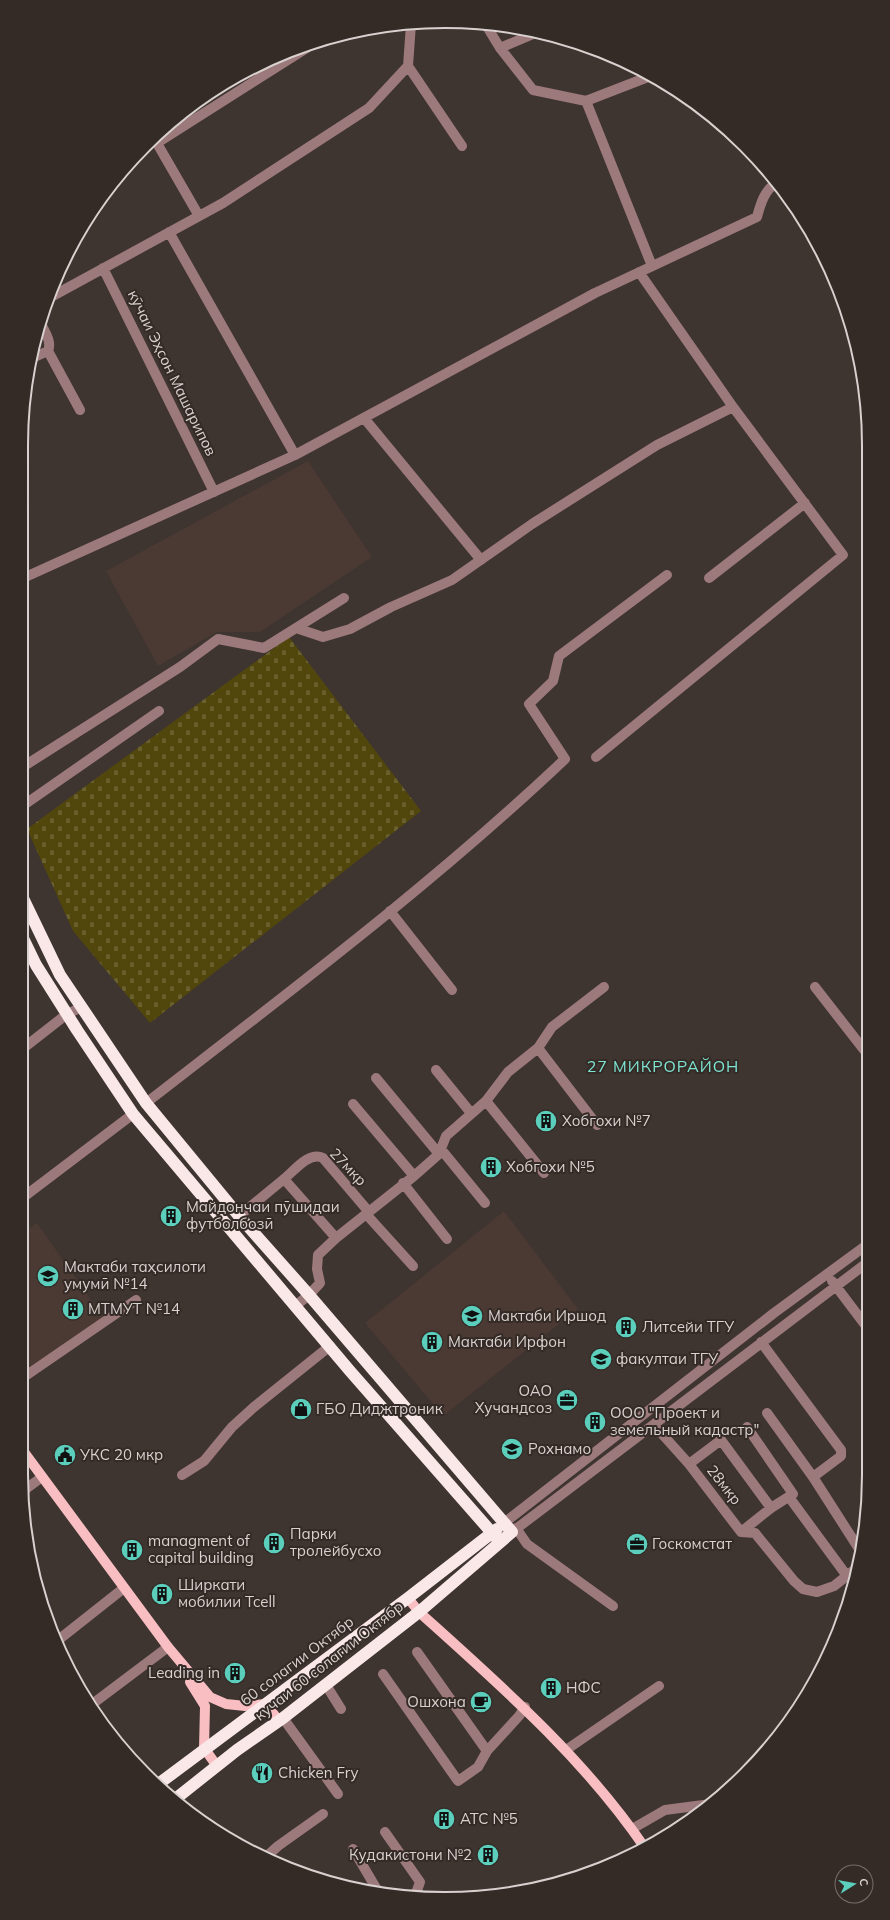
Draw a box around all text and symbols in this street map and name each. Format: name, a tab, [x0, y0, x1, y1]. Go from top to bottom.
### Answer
street label: кӯчаи Эҳсон Машарипов	[124, 287, 221, 459]
district label: 27 МИКРОРАЙОН	[587, 1056, 739, 1076]
building icon: Хобгохи №7	[533, 1108, 559, 1134]
place label: Хобгохи №7	[562, 1111, 651, 1130]
street label: 27мкр	[326, 1144, 371, 1190]
building icon: Хобгохи №5	[478, 1154, 504, 1180]
place label: Хобгохи №5	[506, 1157, 595, 1176]
place label: Майдончаи пӯшидаи футболбозӣ	[186, 1197, 340, 1233]
building icon: Майдончаи пӯшидаи футболбозӣ	[158, 1203, 184, 1229]
place label: Мактаби таҳсилоти умумӣ №14	[64, 1257, 206, 1293]
school or university icon: Мактаби таҳсилоти умумӣ №14	[35, 1263, 61, 1289]
building icon: МТМУТ №14	[60, 1296, 86, 1322]
place label: МТМУТ №14	[88, 1299, 180, 1318]
school or university icon: Мактаби Иршод	[459, 1303, 485, 1329]
place label: Мактаби Иршод	[488, 1306, 606, 1325]
building icon: Литсейи ТГУ	[613, 1314, 639, 1340]
place label: Литсейи ТГУ	[642, 1317, 734, 1336]
building icon: Мактаби Ирфон	[419, 1329, 445, 1355]
place label: Мактаби Ирфон	[448, 1332, 566, 1351]
school or university icon: факултаи ТГУ	[588, 1346, 614, 1372]
place label: факултаи ТГУ	[616, 1349, 718, 1368]
place label: ОАО Хучандсоз	[475, 1381, 552, 1417]
office icon: ОАО Хучандсоз	[554, 1387, 580, 1413]
shop icon: ГБО Диджтроник	[288, 1396, 314, 1422]
place label: ГБО Диджтроник	[316, 1399, 444, 1418]
place label: ООО "Проект и земельный кадастр"	[610, 1403, 759, 1439]
building icon: ООО "Проект и земельный кадастр"	[582, 1409, 608, 1435]
school or university icon: Рохнамо	[499, 1436, 525, 1462]
place label: Рохнамо	[528, 1439, 591, 1458]
public building icon: УКС 20 мкр	[52, 1442, 78, 1468]
place label: УКС 20 мкр	[79, 1445, 163, 1464]
street label: 28мкр	[703, 1461, 746, 1508]
place label: Парки тролейбусхо	[290, 1524, 382, 1560]
building icon: Парки тролейбусхо	[261, 1530, 287, 1556]
place label: managment of capital building	[148, 1531, 254, 1567]
office icon: Госкомстат	[624, 1531, 650, 1557]
place label: Госкомстат	[652, 1534, 732, 1553]
building icon: managment of capital building	[119, 1537, 145, 1563]
place label: Ширкати мобилии Tcell	[178, 1575, 276, 1611]
building icon: Ширкати мобилии Tcell	[149, 1581, 175, 1607]
street label: кучаи 60 солагии Октябр	[250, 1597, 407, 1725]
street label: 60 солагии Октябр	[236, 1612, 357, 1709]
building icon: Leading in	[222, 1660, 248, 1686]
place label: Leading in	[148, 1663, 220, 1682]
building icon: НФС	[538, 1675, 564, 1701]
place label: НФС	[566, 1678, 601, 1697]
cafe icon: Ошхона	[468, 1689, 494, 1715]
place label: Ошхона	[407, 1692, 466, 1711]
restaurant icon: Chicken Fry	[249, 1760, 275, 1786]
place label: Chicken Fry	[278, 1763, 359, 1782]
building icon: АТС №5	[431, 1806, 457, 1832]
place label: АТС №5	[460, 1809, 518, 1828]
building icon: Кудакистони №2	[475, 1842, 501, 1868]
place label: Кудакистони №2	[349, 1845, 472, 1864]
north arrow	[834, 1864, 874, 1904]
text: С	[856, 1877, 871, 1888]

